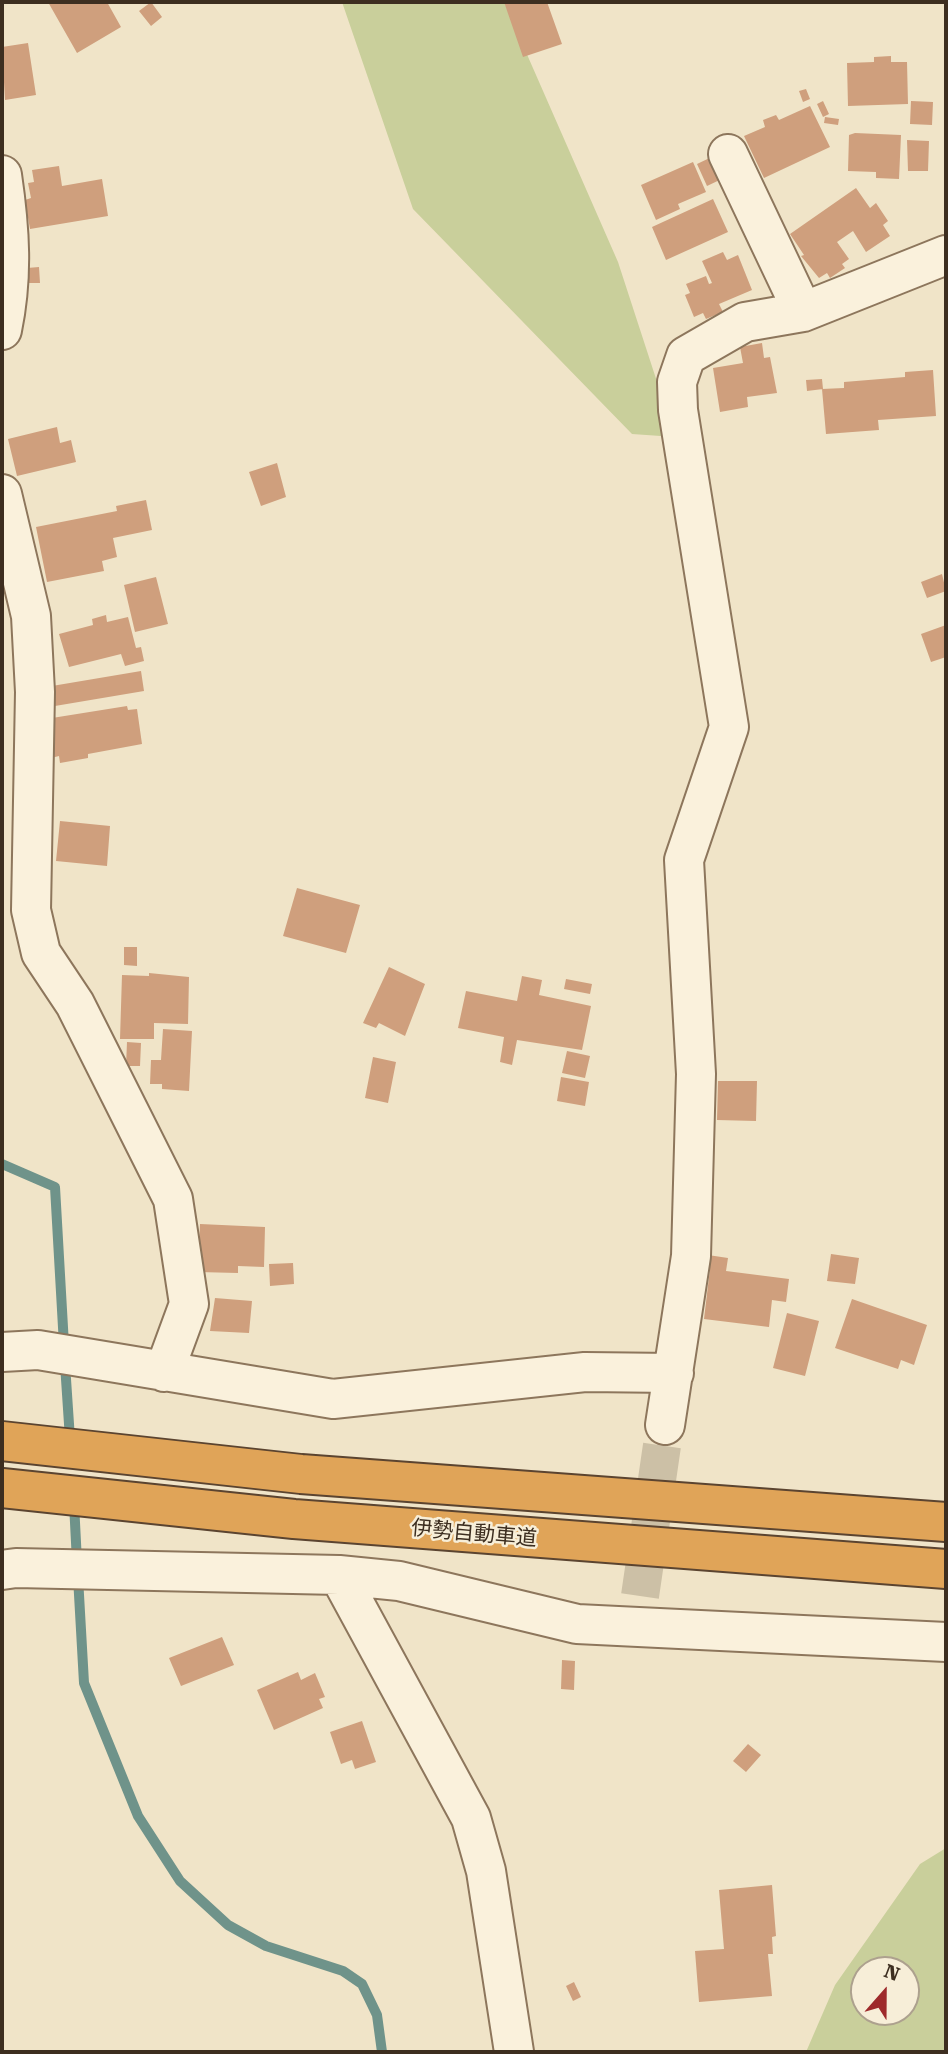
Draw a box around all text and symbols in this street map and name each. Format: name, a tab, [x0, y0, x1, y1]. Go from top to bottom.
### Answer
street label: 伊勢自動車道	[410, 1516, 538, 1552]
north arrow	[850, 1956, 920, 2026]
text: N	[881, 1959, 903, 1986]

